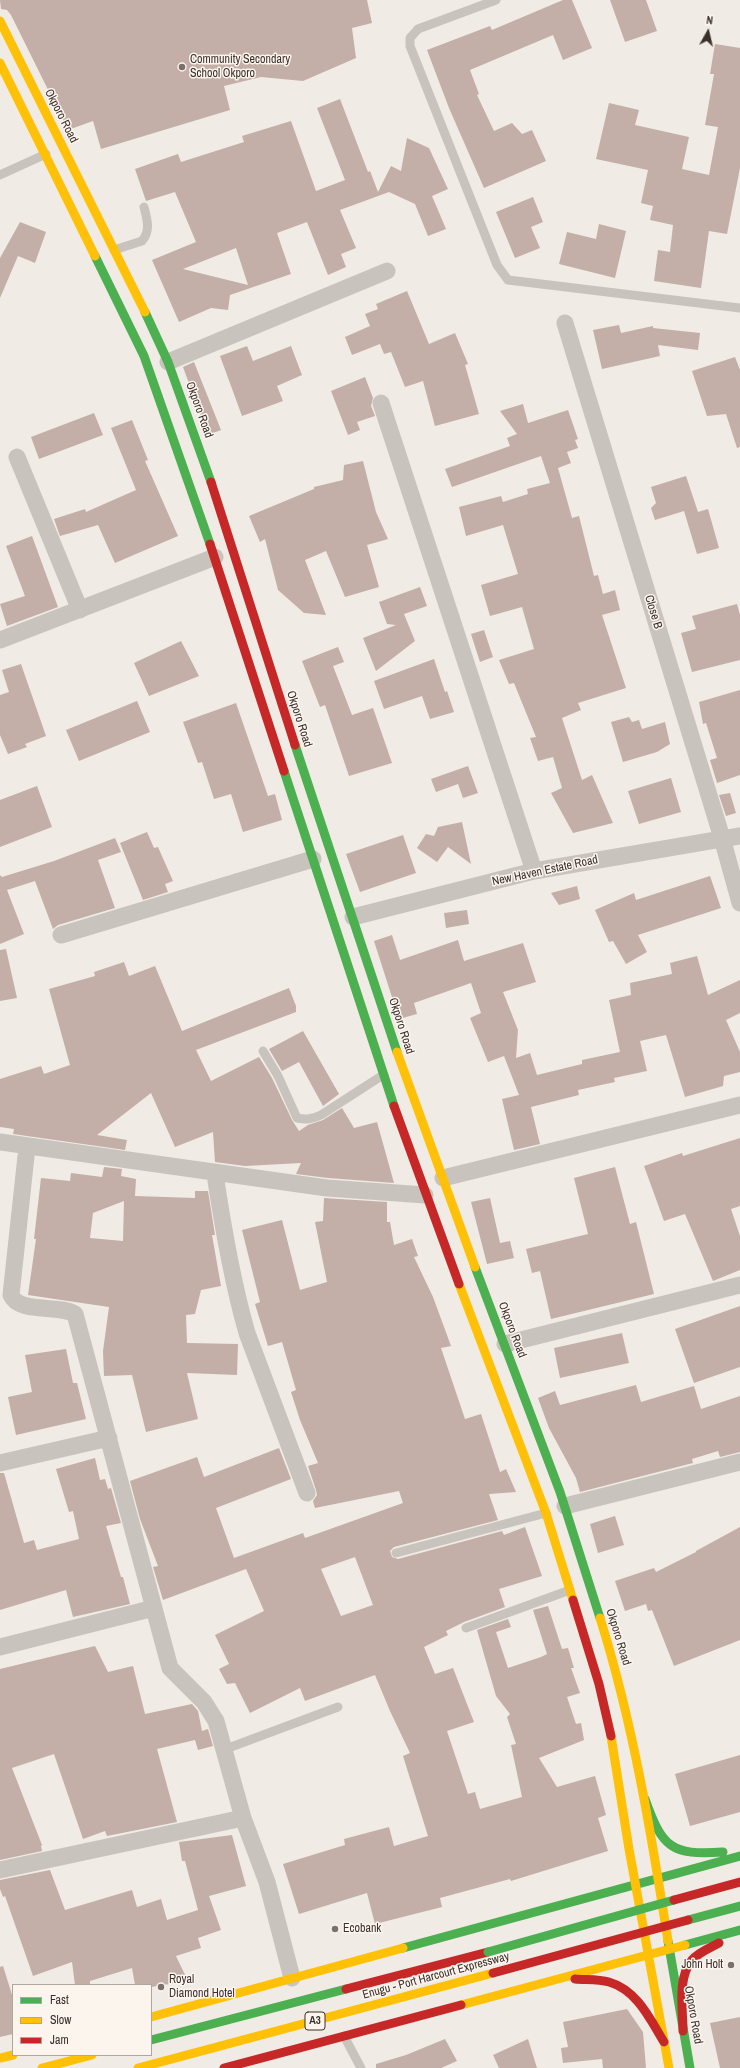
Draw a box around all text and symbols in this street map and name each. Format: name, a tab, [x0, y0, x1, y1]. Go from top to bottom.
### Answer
north arrow	[688, 12, 728, 52]
text: N	[705, 13, 714, 28]
place label: Community Secondary School Okporo	[190, 53, 290, 81]
marker: Community Secondary School Okporo	[177, 62, 187, 72]
street label: Okporo Road	[41, 87, 81, 145]
street label: Okporo Road	[182, 380, 216, 440]
street label: Close B	[641, 593, 665, 631]
street label: Okporo Road	[283, 689, 315, 749]
street label: New Haven Estate Road	[491, 853, 599, 889]
street label: Okporo Road	[385, 996, 417, 1056]
street label: Okporo Road	[495, 1300, 529, 1360]
street label: Okporo Road	[603, 1607, 633, 1667]
place label: Ecobank	[343, 1922, 381, 1936]
marker: Ecobank	[330, 1924, 340, 1934]
street label: Enugu - Port Harcourt Expressway	[361, 1949, 511, 2003]
place label: John Holt	[681, 1958, 723, 1972]
marker: John Holt	[726, 1960, 736, 1970]
place label: Royal Diamond Hotel	[169, 1973, 235, 2001]
marker: Royal Diamond Hotel	[156, 1982, 166, 1992]
legend	[12, 1984, 152, 2056]
street label: Okporo Road	[681, 1985, 705, 2045]
text: Fast	[50, 1992, 69, 2008]
text: Slow	[50, 2012, 71, 2028]
road number: A3	[305, 2012, 325, 2030]
text: Jam	[50, 2032, 69, 2048]

